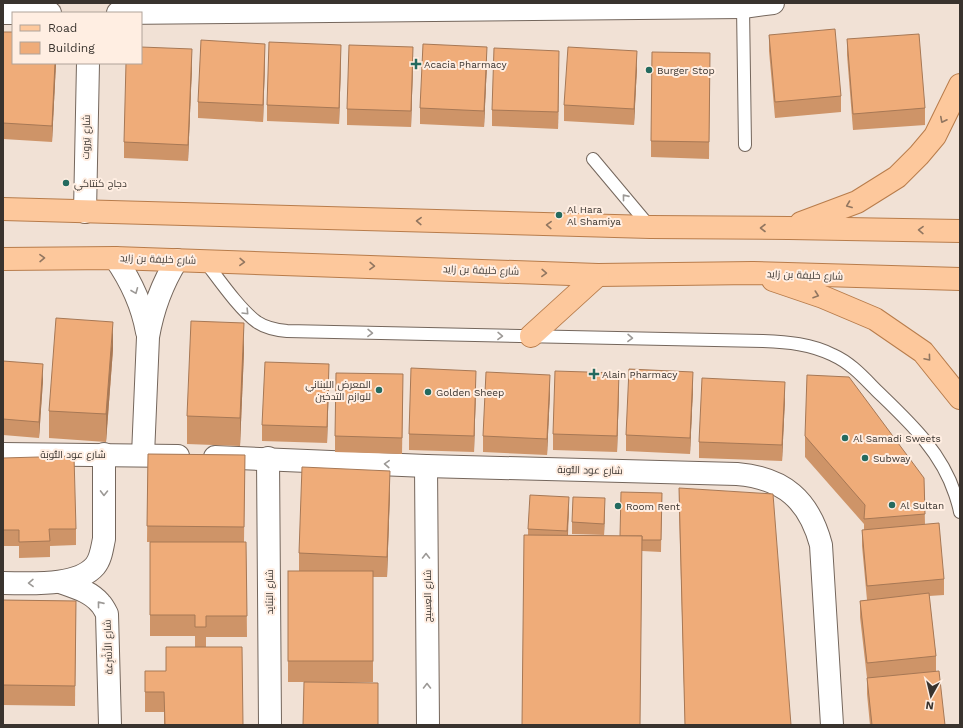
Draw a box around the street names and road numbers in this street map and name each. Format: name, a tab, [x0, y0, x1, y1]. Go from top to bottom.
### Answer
street label: شارع بَيروت	[80, 115, 93, 159]
street label: شارع خليفة بن زايد	[120, 252, 196, 267]
street label: شارع خليفة بن زايد	[443, 263, 519, 278]
street label: شارع خليفة بن زايد	[767, 268, 843, 283]
street label: شارع عود التُّوبَة	[40, 449, 106, 461]
street label: شارع عود التُّوبَة	[557, 464, 623, 477]
street label: شارع البَنَايِد	[264, 569, 276, 615]
street label: شارع العِسِيج	[422, 570, 434, 622]
street label: شارع الأَشْرِعَة	[100, 619, 116, 675]

